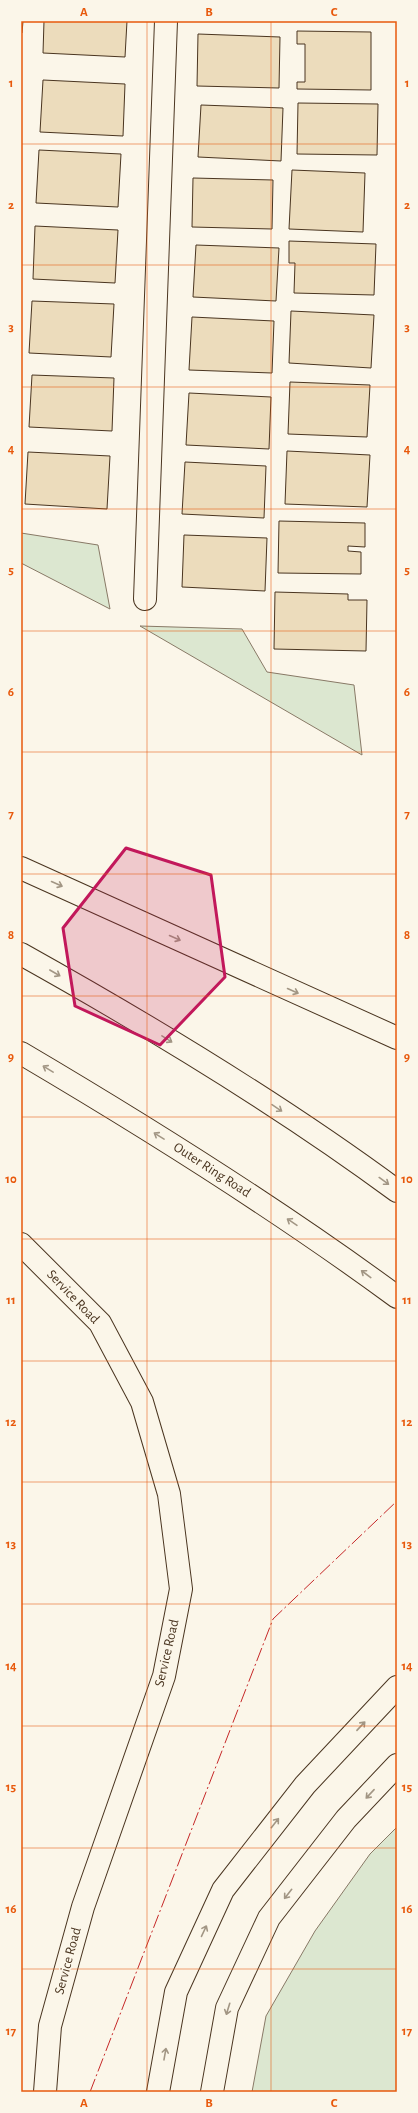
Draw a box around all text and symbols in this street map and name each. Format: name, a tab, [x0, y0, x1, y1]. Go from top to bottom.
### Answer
text: A	[80, 6, 88, 19]
text: B	[205, 6, 213, 19]
text: C	[331, 6, 338, 19]
text: 1	[9, 77, 13, 90]
text: 1	[405, 77, 409, 90]
text: 2	[8, 199, 14, 212]
text: 2	[404, 199, 410, 212]
text: 3	[8, 321, 14, 334]
text: 3	[404, 321, 410, 334]
text: 4	[8, 443, 15, 456]
text: 4	[404, 443, 411, 456]
text: 5	[8, 564, 14, 577]
text: 5	[404, 564, 410, 577]
text: 6	[8, 686, 14, 699]
text: 6	[404, 686, 410, 699]
text: 7	[8, 808, 14, 821]
text: 7	[404, 808, 410, 821]
one-way arrow	[50, 881, 62, 888]
text: 8	[8, 929, 14, 942]
text: 8	[404, 929, 410, 942]
one-way arrow	[169, 934, 181, 942]
one-way arrow	[49, 969, 61, 977]
one-way arrow	[287, 988, 299, 995]
one-way arrow	[161, 1035, 172, 1043]
text: 9	[8, 1051, 14, 1064]
text: 9	[404, 1051, 410, 1064]
one-way arrow	[42, 1064, 54, 1072]
one-way arrow	[271, 1104, 282, 1112]
one-way arrow	[154, 1132, 165, 1140]
street label: Outer Ring Road	[171, 1140, 253, 1200]
text: 10	[5, 1173, 17, 1186]
text: 10	[401, 1173, 413, 1186]
one-way arrow	[379, 1177, 390, 1186]
one-way arrow	[286, 1218, 297, 1226]
street label: Service Road	[44, 1267, 102, 1327]
one-way arrow	[360, 1270, 371, 1278]
text: 11	[6, 1294, 16, 1307]
text: 11	[402, 1294, 412, 1307]
text: 12	[6, 1416, 16, 1429]
text: 12	[402, 1416, 412, 1429]
text: 13	[6, 1538, 17, 1551]
text: 13	[402, 1538, 413, 1551]
street label: Service Road	[152, 1618, 182, 1688]
text: 14	[5, 1660, 17, 1673]
text: 14	[401, 1660, 413, 1673]
one-way arrow	[356, 1721, 365, 1731]
text: 15	[6, 1781, 17, 1794]
text: 15	[402, 1781, 413, 1794]
one-way arrow	[366, 1789, 375, 1799]
one-way arrow	[271, 1818, 280, 1829]
one-way arrow	[283, 1889, 292, 1900]
text: 16	[6, 1903, 16, 1916]
text: 16	[402, 1903, 412, 1916]
one-way arrow	[201, 1925, 208, 1937]
street label: Service Road	[52, 1926, 84, 1996]
one-way arrow	[224, 2002, 231, 2015]
text: 17	[6, 2025, 17, 2038]
text: 17	[402, 2025, 413, 2038]
one-way arrow	[161, 2047, 169, 2060]
text: A	[80, 2097, 88, 2110]
text: B	[205, 2097, 213, 2110]
text: C	[331, 2097, 338, 2110]

